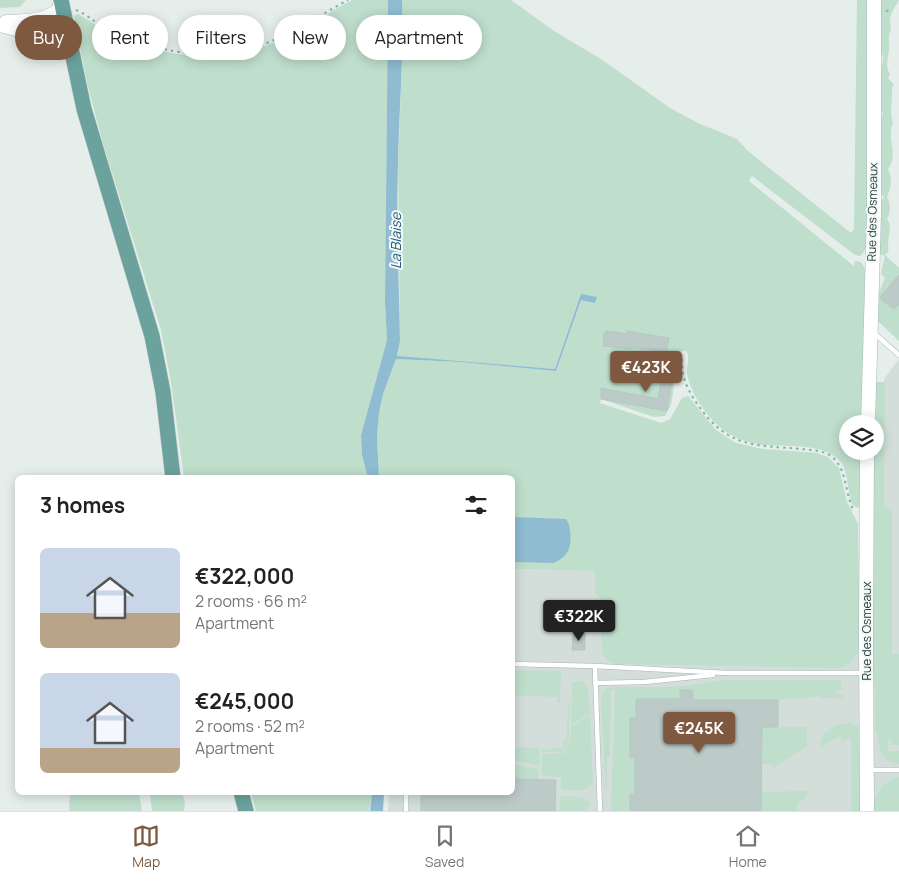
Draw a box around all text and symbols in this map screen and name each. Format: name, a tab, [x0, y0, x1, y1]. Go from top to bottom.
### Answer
chip: Buy	[15, 15, 82, 60]
chip: Rent	[92, 15, 168, 60]
chip: Filters	[178, 15, 264, 60]
chip: New	[274, 15, 346, 60]
chip: Apartment	[356, 15, 482, 60]
street label: Rue des Osmeaux	[863, 162, 881, 262]
water label: La Blaise	[386, 212, 405, 269]
pin: €423K	[611, 350, 681, 393]
text: €423K	[621, 356, 671, 378]
map controls	[839, 415, 884, 460]
button: layers	[839, 415, 884, 460]
text: 3 homes	[40, 491, 125, 519]
icon: filters	[462, 491, 490, 519]
text: €322,000	[195, 562, 294, 590]
icon: home	[80, 568, 140, 628]
street label: Rue des Osmeaux	[858, 581, 875, 681]
text: 2 rooms · 66 m²	[195, 590, 307, 612]
pin: €322K	[544, 600, 614, 642]
text: €322K	[554, 605, 604, 627]
text: Apartment	[195, 612, 274, 634]
text: €245,000	[195, 687, 294, 715]
icon: home	[80, 693, 140, 753]
pin: €245K	[664, 712, 734, 754]
text: 2 rooms · 52 m²	[195, 715, 305, 737]
text: €245K	[674, 717, 724, 739]
text: Apartment	[195, 737, 274, 759]
tab: Map	[132, 822, 160, 871]
tab: Saved	[425, 822, 464, 871]
tab: Home	[729, 822, 767, 871]

